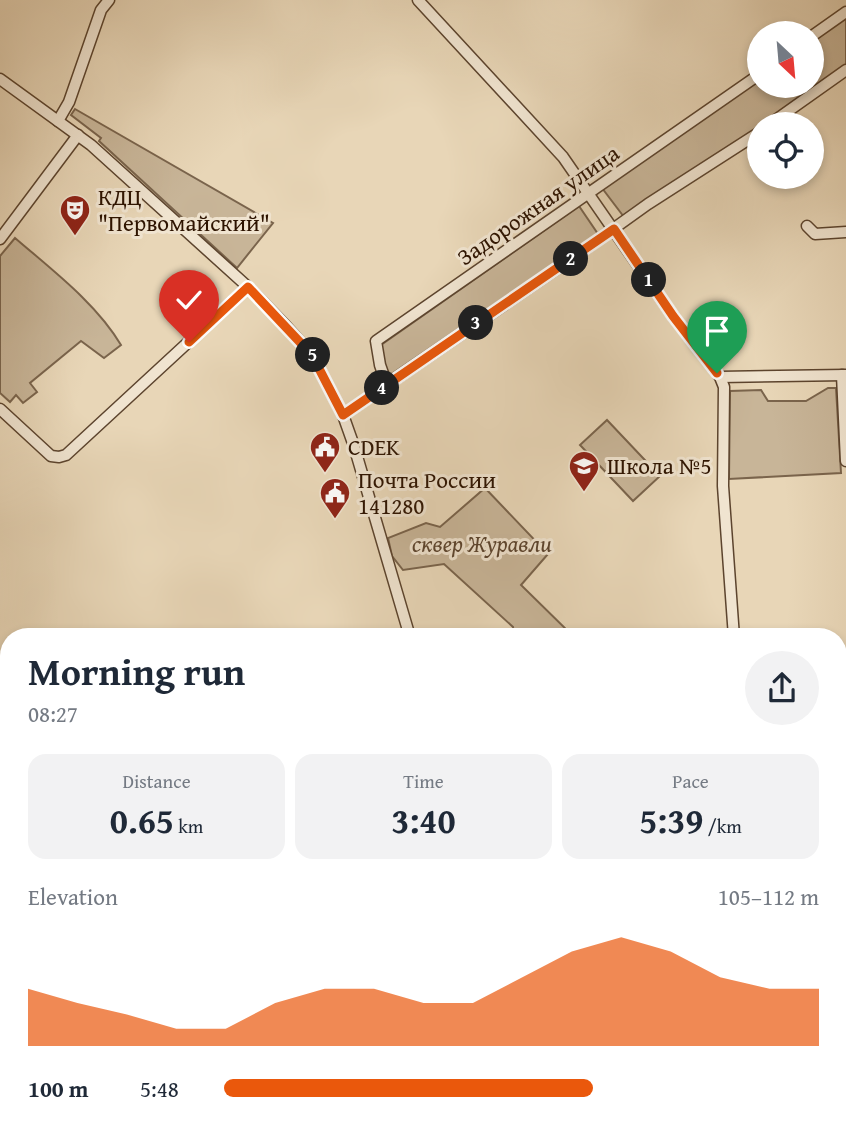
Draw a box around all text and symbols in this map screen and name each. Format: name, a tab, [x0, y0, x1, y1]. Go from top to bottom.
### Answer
north arrow	[747, 21, 824, 98]
map controls	[747, 21, 824, 189]
button: locate	[747, 112, 824, 189]
street label: Задорожная улица	[450, 136, 626, 273]
place label: КДЦ "Первомайский"	[98, 180, 270, 239]
theatre icon: КДЦ "Первомайский"	[58, 193, 92, 237]
pin: 2	[554, 242, 588, 276]
text: 2	[566, 244, 575, 272]
pin: 1	[632, 262, 666, 298]
text: 1	[644, 265, 653, 293]
pin	[159, 270, 219, 342]
icon: check	[170, 281, 208, 319]
pin	[687, 301, 747, 373]
pin: 3	[458, 306, 494, 340]
text: 3	[471, 308, 480, 336]
icon: arrive	[698, 312, 736, 350]
pin: 5	[296, 338, 330, 372]
text: 5	[308, 340, 317, 368]
pin: 4	[364, 370, 400, 406]
text: 4	[377, 373, 386, 401]
public building icon: CDEK	[308, 430, 342, 474]
place label: CDEK	[348, 430, 400, 463]
school or university icon: Школа №5	[567, 449, 601, 493]
place label: Школа №5	[607, 449, 711, 482]
place label: Почта России 141280	[358, 463, 496, 522]
public building icon: Почта России 141280	[318, 476, 352, 520]
park label: сквер Журавли	[412, 527, 552, 560]
text: Morning run	[28, 643, 245, 699]
button: share	[745, 651, 819, 725]
text: 08:27	[28, 697, 78, 730]
text: Distance	[122, 767, 191, 795]
text: Time	[403, 767, 444, 795]
text: Pace	[672, 767, 709, 795]
text: 0.65	[110, 795, 174, 846]
text: 3:40	[391, 795, 456, 846]
text: 5:39	[639, 795, 703, 846]
text: km	[174, 812, 203, 840]
text: /km	[703, 812, 742, 840]
text: Elevation	[28, 880, 118, 913]
text: 105–112 m	[718, 880, 819, 913]
text: 100 m	[28, 1072, 89, 1105]
text: 5:48	[140, 1072, 179, 1105]

